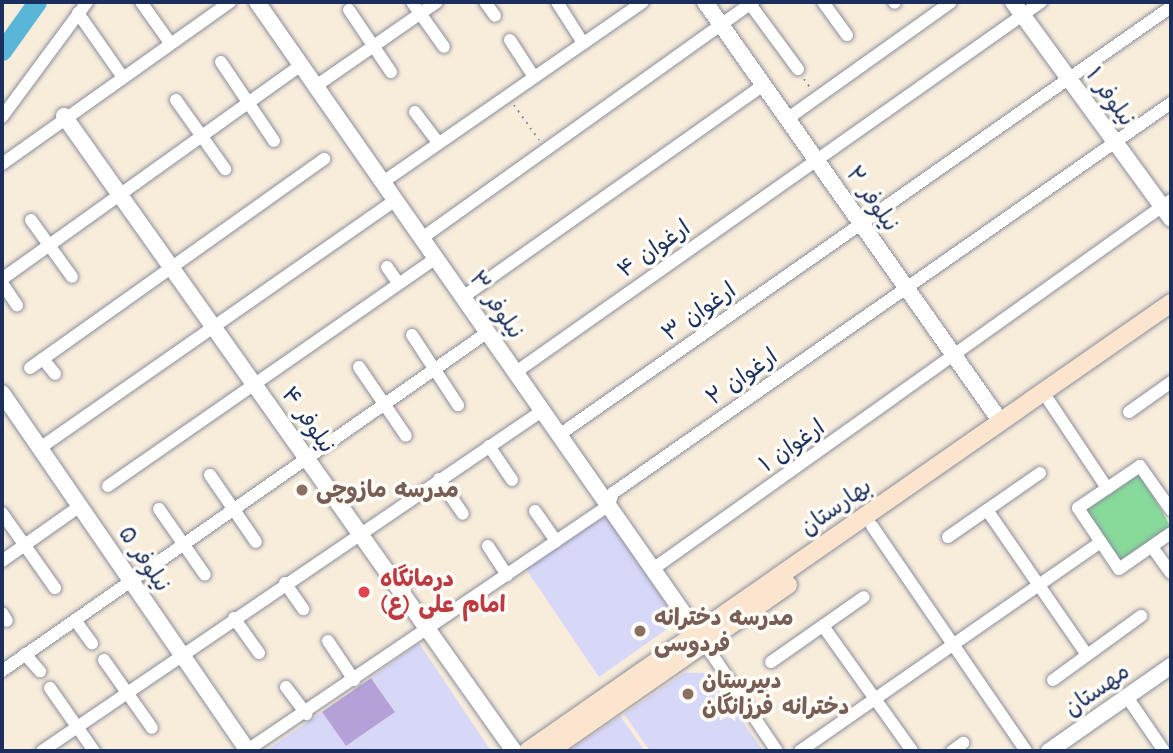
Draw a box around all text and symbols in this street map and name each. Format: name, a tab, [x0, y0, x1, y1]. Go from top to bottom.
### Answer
street label: نیلوفر ۱	[1079, 62, 1141, 132]
street label: نیلوفر ۲	[840, 161, 904, 237]
street label: ارغوان ۴	[612, 214, 696, 284]
street label: نیلوفر ۳	[463, 266, 529, 344]
street label: ارغوان ۳	[657, 277, 741, 347]
street label: ارغوان ۲	[701, 343, 783, 411]
street label: نیلوفر ۴	[275, 381, 341, 459]
street label: ارغوان ۱	[754, 414, 830, 478]
street label: بهارستان	[795, 473, 877, 541]
place label: مدرسه مازوچی	[316, 476, 459, 504]
marker: مدرسه مازوچی	[294, 482, 310, 498]
street label: نیلوفر ۵	[112, 521, 176, 597]
place label: درمانگاه امام علی (ع)	[380, 565, 506, 619]
marker: درمانگاه امام علی (ع)	[354, 582, 374, 602]
place label: مدرسه دخترانه فردوسی	[654, 604, 794, 658]
marker: مدرسه دخترانه فردوسی	[632, 623, 648, 639]
street label: مهستان	[1059, 658, 1135, 722]
place label: دبیرستان دخترانه فرزانگان	[702, 667, 849, 721]
marker: دبیرستان دخترانه فرزانگان	[680, 686, 696, 702]

